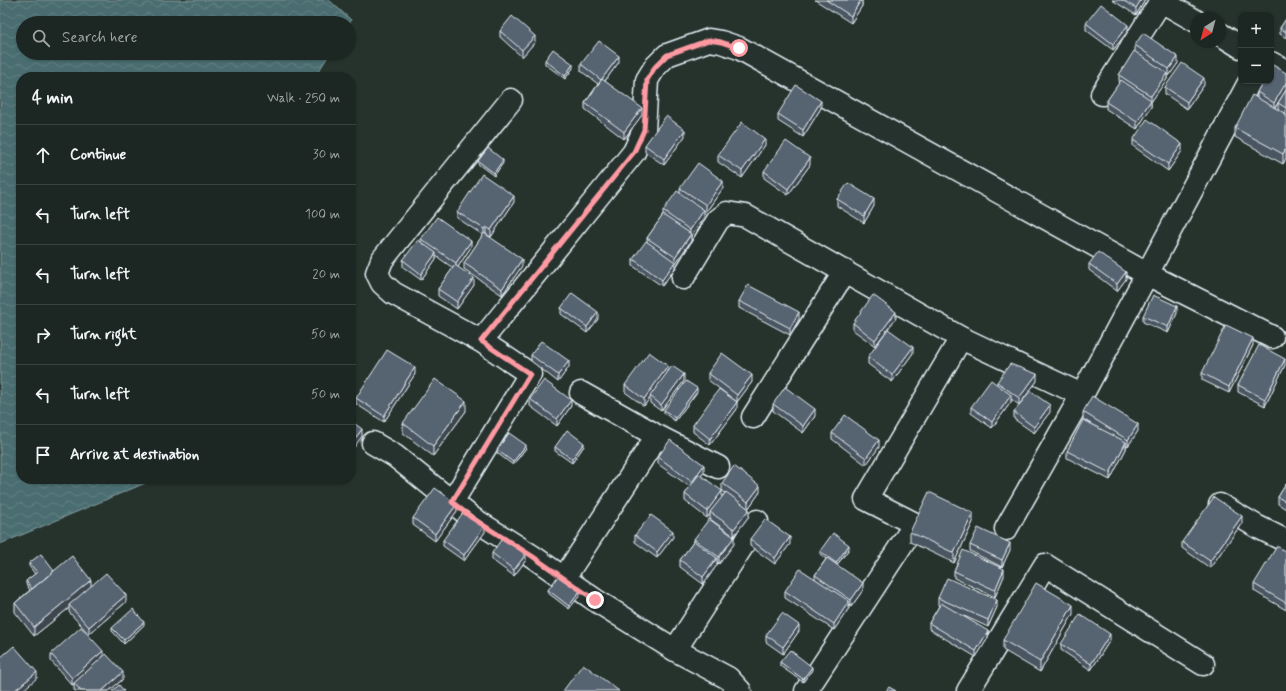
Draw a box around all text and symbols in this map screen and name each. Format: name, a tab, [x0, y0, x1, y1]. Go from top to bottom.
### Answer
north arrow	[1190, 12, 1226, 48]
map controls	[1238, 12, 1274, 84]
button: +	[1238, 12, 1274, 48]
search box	[16, 16, 356, 60]
icon: search	[30, 27, 52, 49]
text: Search here	[62, 28, 138, 48]
route start	[730, 39, 748, 57]
button: −	[1238, 48, 1274, 84]
text: 4 min	[32, 87, 73, 109]
text: Walk · 250 m	[267, 90, 340, 107]
icon: ahead	[32, 144, 54, 166]
text: Continue	[70, 145, 126, 165]
text: 30 m	[313, 146, 340, 163]
icon: left	[32, 204, 54, 226]
text: Turn left	[70, 205, 130, 225]
text: 100 m	[305, 206, 340, 223]
icon: left	[32, 264, 54, 286]
text: Turn left	[70, 265, 130, 285]
text: 20 m	[312, 266, 340, 283]
icon: right	[32, 324, 54, 346]
text: Turn right	[70, 325, 137, 345]
text: 50 m	[311, 326, 340, 343]
icon: left	[32, 384, 54, 406]
text: Turn left	[70, 385, 130, 405]
text: 50 m	[311, 386, 340, 403]
icon: arrive	[32, 444, 54, 466]
text: Arrive at destination	[70, 445, 199, 465]
route end	[586, 591, 604, 609]

